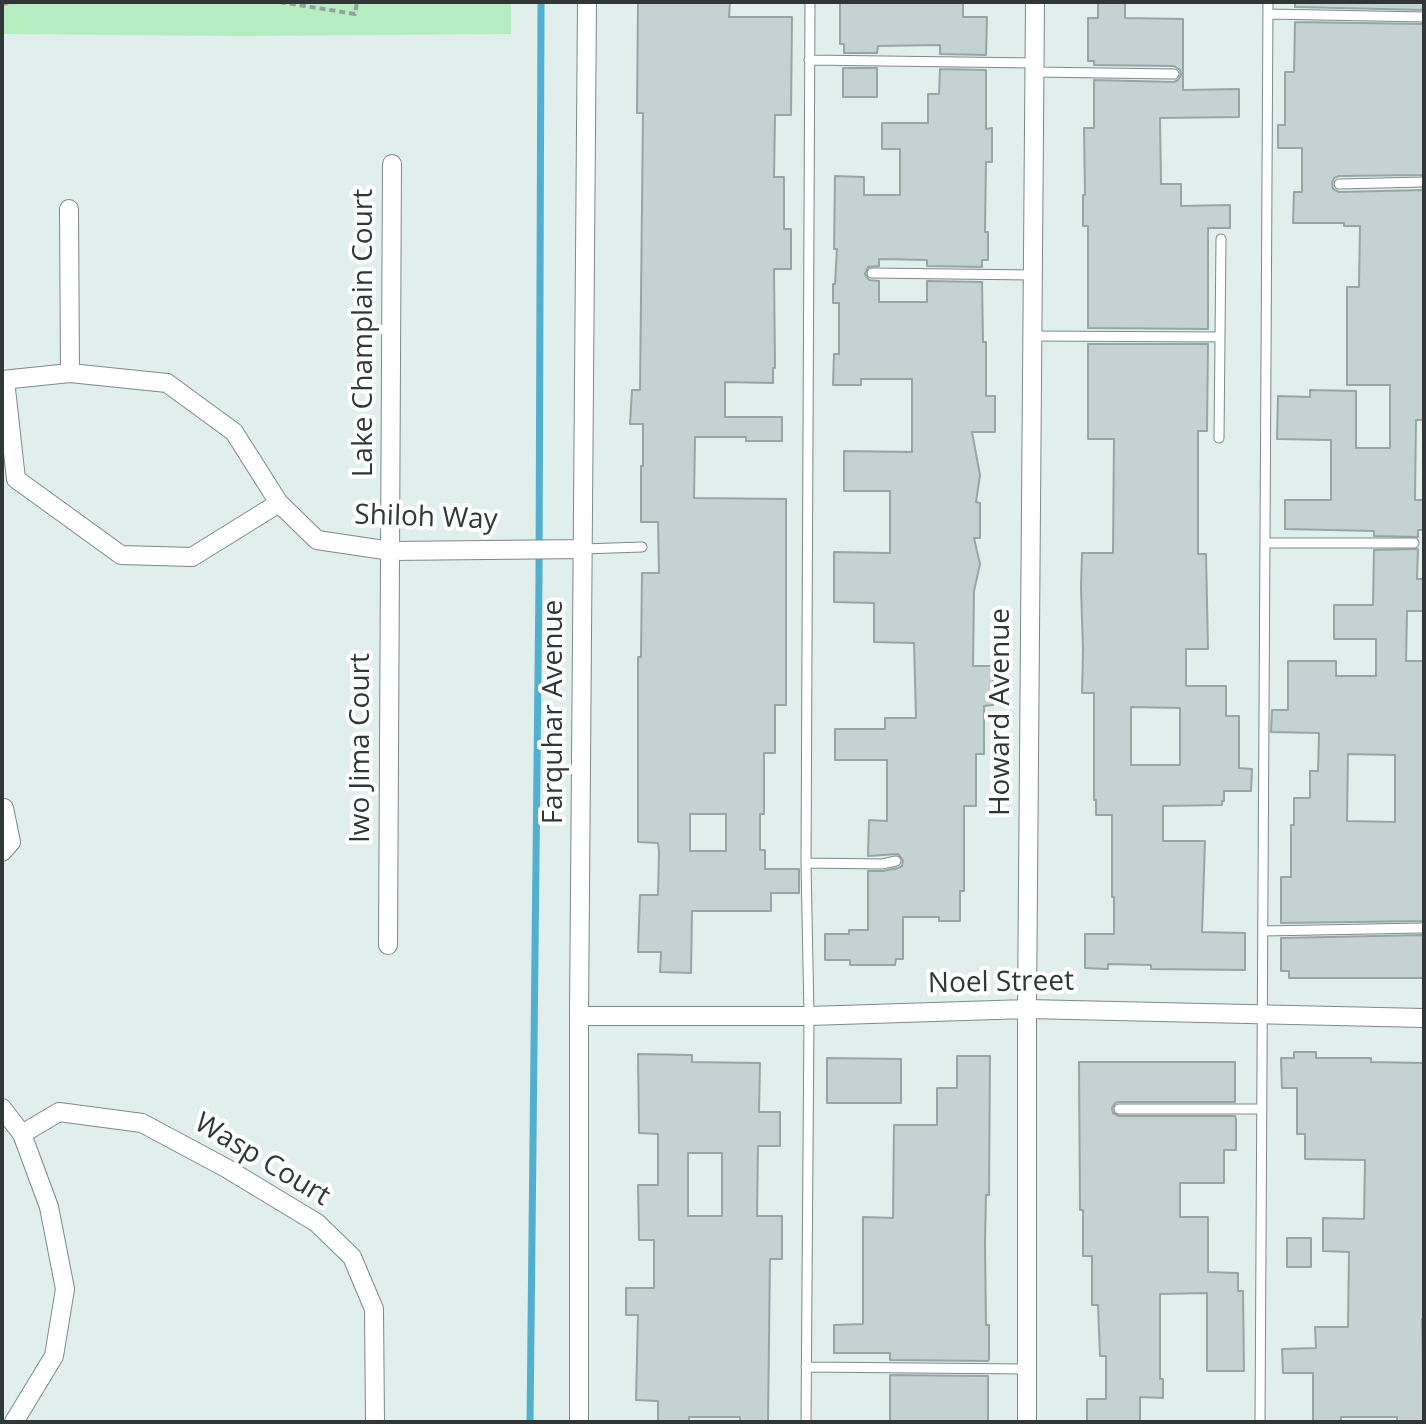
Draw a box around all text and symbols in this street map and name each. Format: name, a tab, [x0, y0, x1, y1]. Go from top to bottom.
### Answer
street label: Lake Champlain Court	[347, 189, 381, 477]
street label: Shiloh Way	[354, 499, 498, 537]
street label: Farquhar Avenue	[537, 600, 571, 824]
street label: Howard Avenue	[984, 608, 1018, 816]
street label: Iwo Jima Court	[344, 653, 378, 843]
street label: Noel Street	[928, 965, 1074, 1001]
street label: Wasp Court	[188, 1106, 336, 1214]

